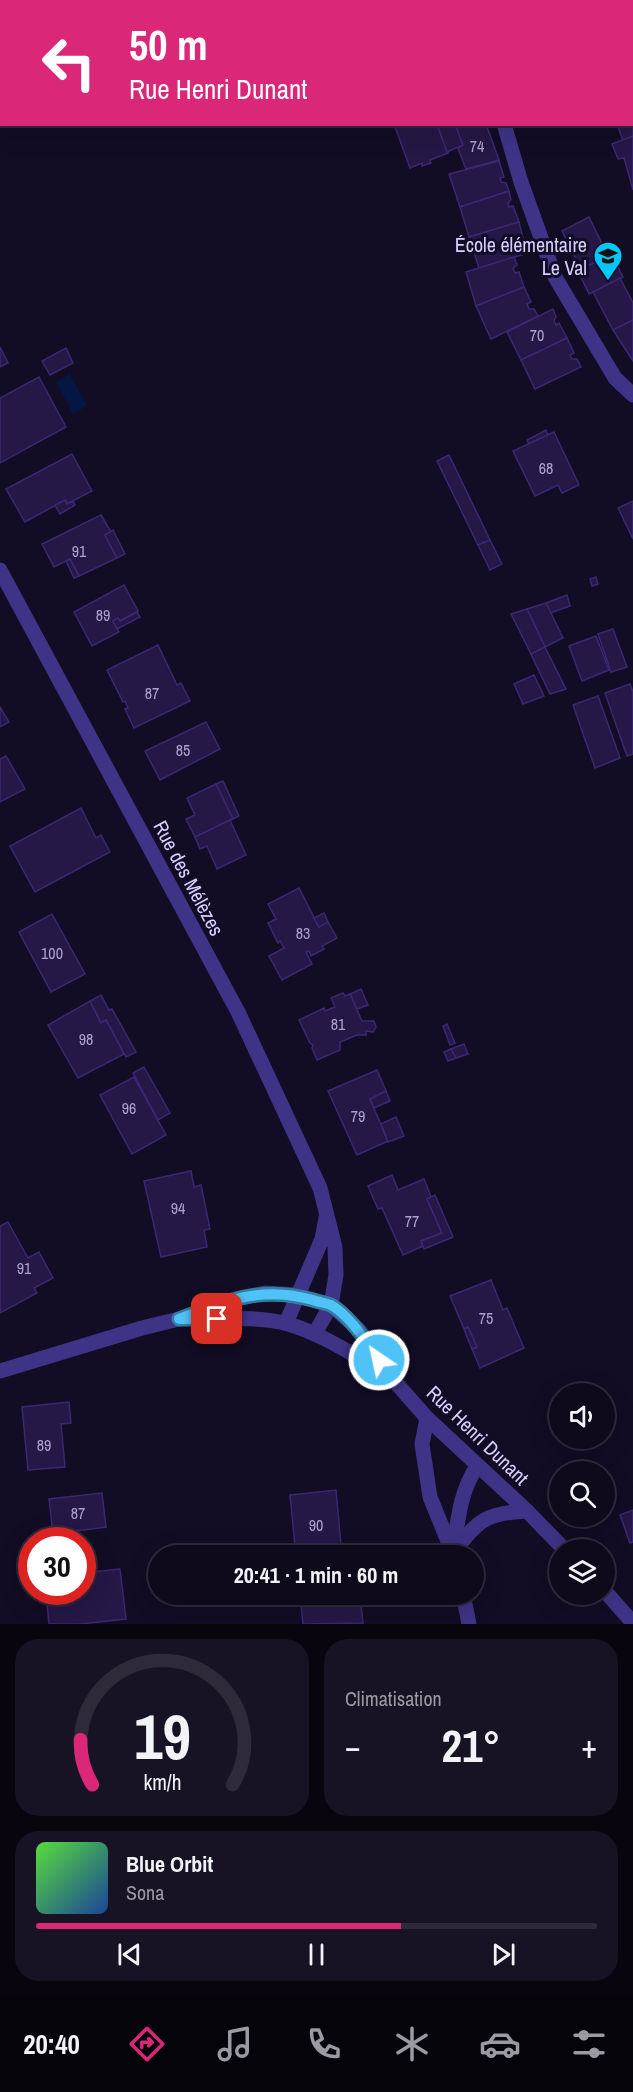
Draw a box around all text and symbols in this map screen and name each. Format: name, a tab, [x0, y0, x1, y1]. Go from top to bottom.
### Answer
text: 50 m	[129, 17, 208, 73]
icon: left	[30, 24, 108, 102]
text: Rue Henri Dunant	[129, 71, 307, 107]
house number: 74	[470, 135, 484, 157]
place label: École élémentaire Le Val	[455, 231, 587, 281]
school or university icon: École élémentaire Le Val	[592, 240, 624, 282]
house number: 70	[530, 324, 544, 346]
house number: 68	[539, 457, 553, 479]
house number: 91	[72, 540, 87, 562]
house number: 89	[96, 604, 110, 626]
house number: 87	[145, 682, 159, 704]
house number: 85	[176, 739, 190, 761]
street label: Rue des Mélèzes	[147, 816, 231, 940]
house number: 83	[296, 922, 310, 944]
house number: 100	[41, 942, 63, 964]
house number: 81	[331, 1013, 346, 1035]
house number: 98	[79, 1028, 93, 1050]
house number: 96	[122, 1097, 136, 1119]
house number: 79	[351, 1105, 365, 1127]
house number: 94	[171, 1197, 185, 1219]
house number: 77	[405, 1210, 419, 1232]
house number: 91	[17, 1257, 32, 1279]
pin	[191, 1293, 242, 1344]
icon: arrive	[200, 1302, 233, 1335]
house number: 75	[479, 1307, 493, 1329]
position arrow	[347, 1328, 411, 1392]
street label: Rue Henri Dunant	[421, 1379, 535, 1491]
map controls	[549, 1383, 615, 1605]
button: sound	[549, 1383, 615, 1449]
house number: 89	[37, 1434, 51, 1456]
button: search	[549, 1461, 615, 1527]
house number: 87	[71, 1502, 85, 1524]
house number: 90	[309, 1514, 323, 1536]
speed limit sign: 30	[18, 1527, 96, 1605]
button: layers	[549, 1539, 615, 1605]
text: 20:41 · 1 min · 60 m	[234, 1560, 398, 1590]
text: Climatisation	[345, 1685, 442, 1712]
text: 19	[134, 1694, 190, 1778]
text: 21°	[441, 1715, 501, 1776]
text: −	[345, 1724, 361, 1768]
text: +	[581, 1724, 597, 1768]
text: km/h	[143, 1768, 181, 1797]
text: Blue Orbit	[126, 1849, 213, 1879]
text: Sona	[126, 1879, 164, 1906]
icon: previous	[113, 1938, 146, 1971]
icon: pause	[300, 1938, 333, 1971]
icon: next	[487, 1938, 520, 1971]
icon: directions	[126, 2023, 168, 2065]
icon: music	[214, 2023, 256, 2065]
icon: phone	[303, 2023, 345, 2065]
icon: climate	[391, 2023, 433, 2065]
icon: car	[479, 2023, 521, 2065]
icon: filters	[568, 2023, 610, 2065]
text: 20:40	[23, 2026, 80, 2062]

